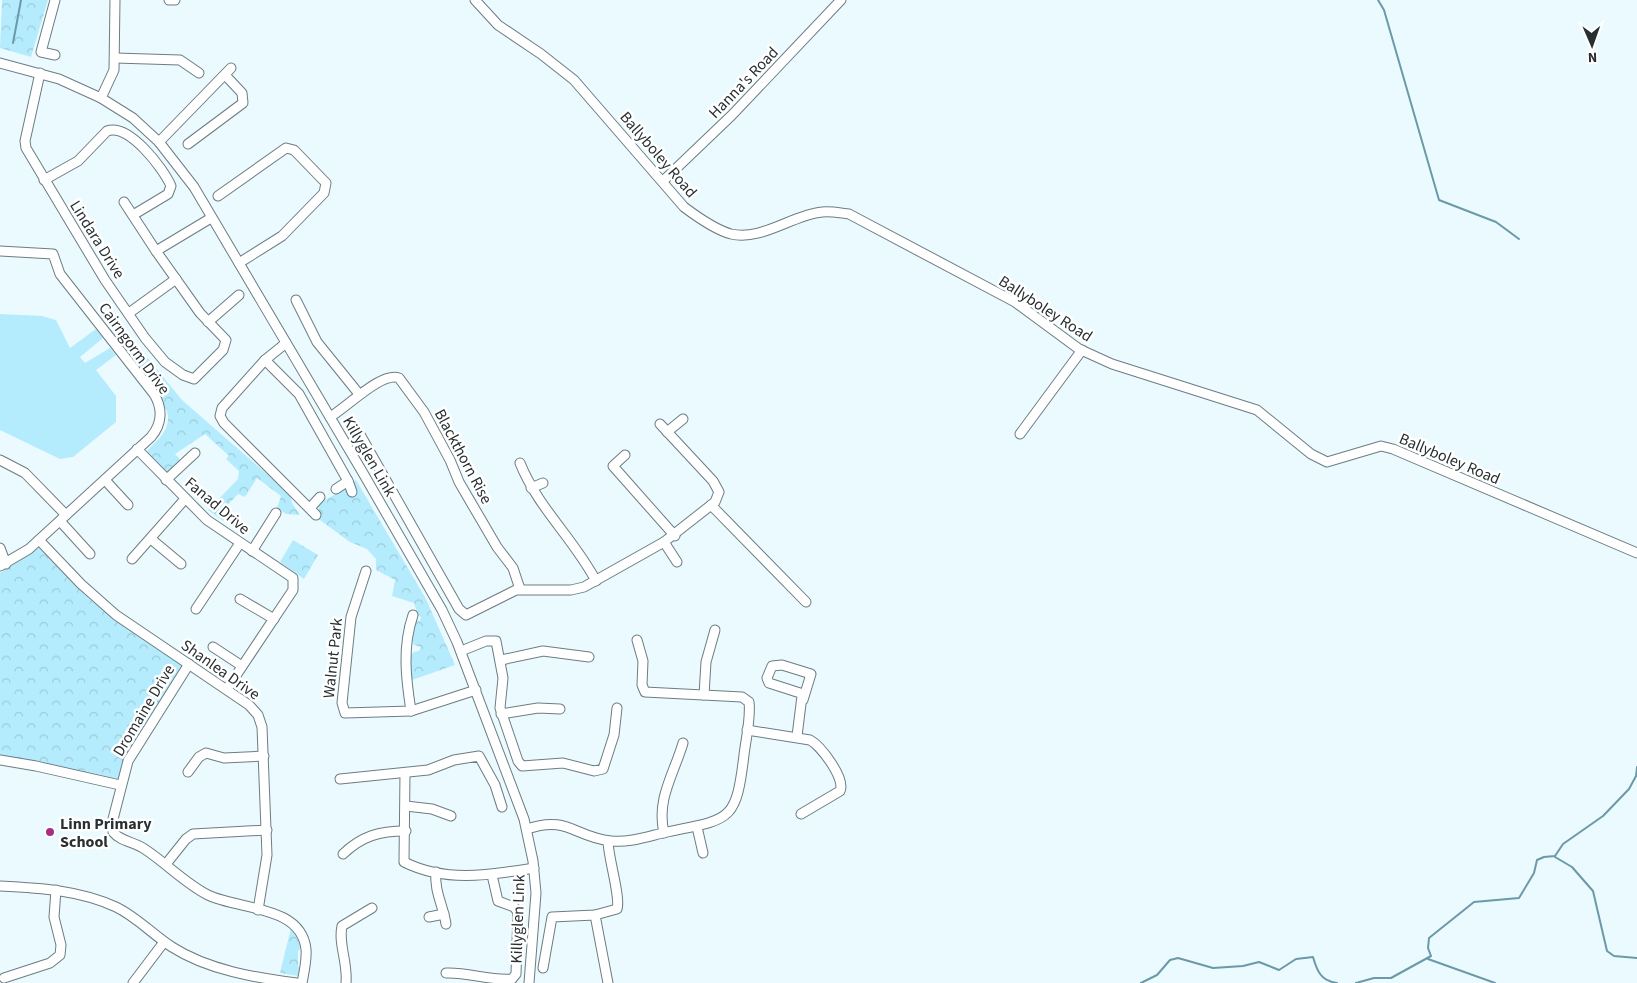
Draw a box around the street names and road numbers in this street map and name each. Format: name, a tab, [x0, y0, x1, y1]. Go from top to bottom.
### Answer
street label: Hanna's Road	[704, 42, 784, 123]
street label: Ballyboley Road	[615, 107, 702, 203]
street label: Lindara Drive	[64, 196, 130, 283]
street label: Ballyboley Road	[994, 270, 1097, 347]
street label: Cairngorm Drive	[93, 298, 175, 399]
street label: Blackthorn Rise	[429, 405, 497, 508]
street label: Killyglen Link	[337, 412, 401, 501]
street label: Ballyboley Road	[1396, 428, 1503, 490]
street label: Fanad Drive	[180, 472, 255, 540]
street label: Walnut Park	[318, 617, 348, 699]
street label: Shanlea Drive	[177, 634, 264, 705]
street label: Dromaine Drive	[108, 660, 180, 761]
street label: Killyglen Link	[505, 874, 531, 964]

